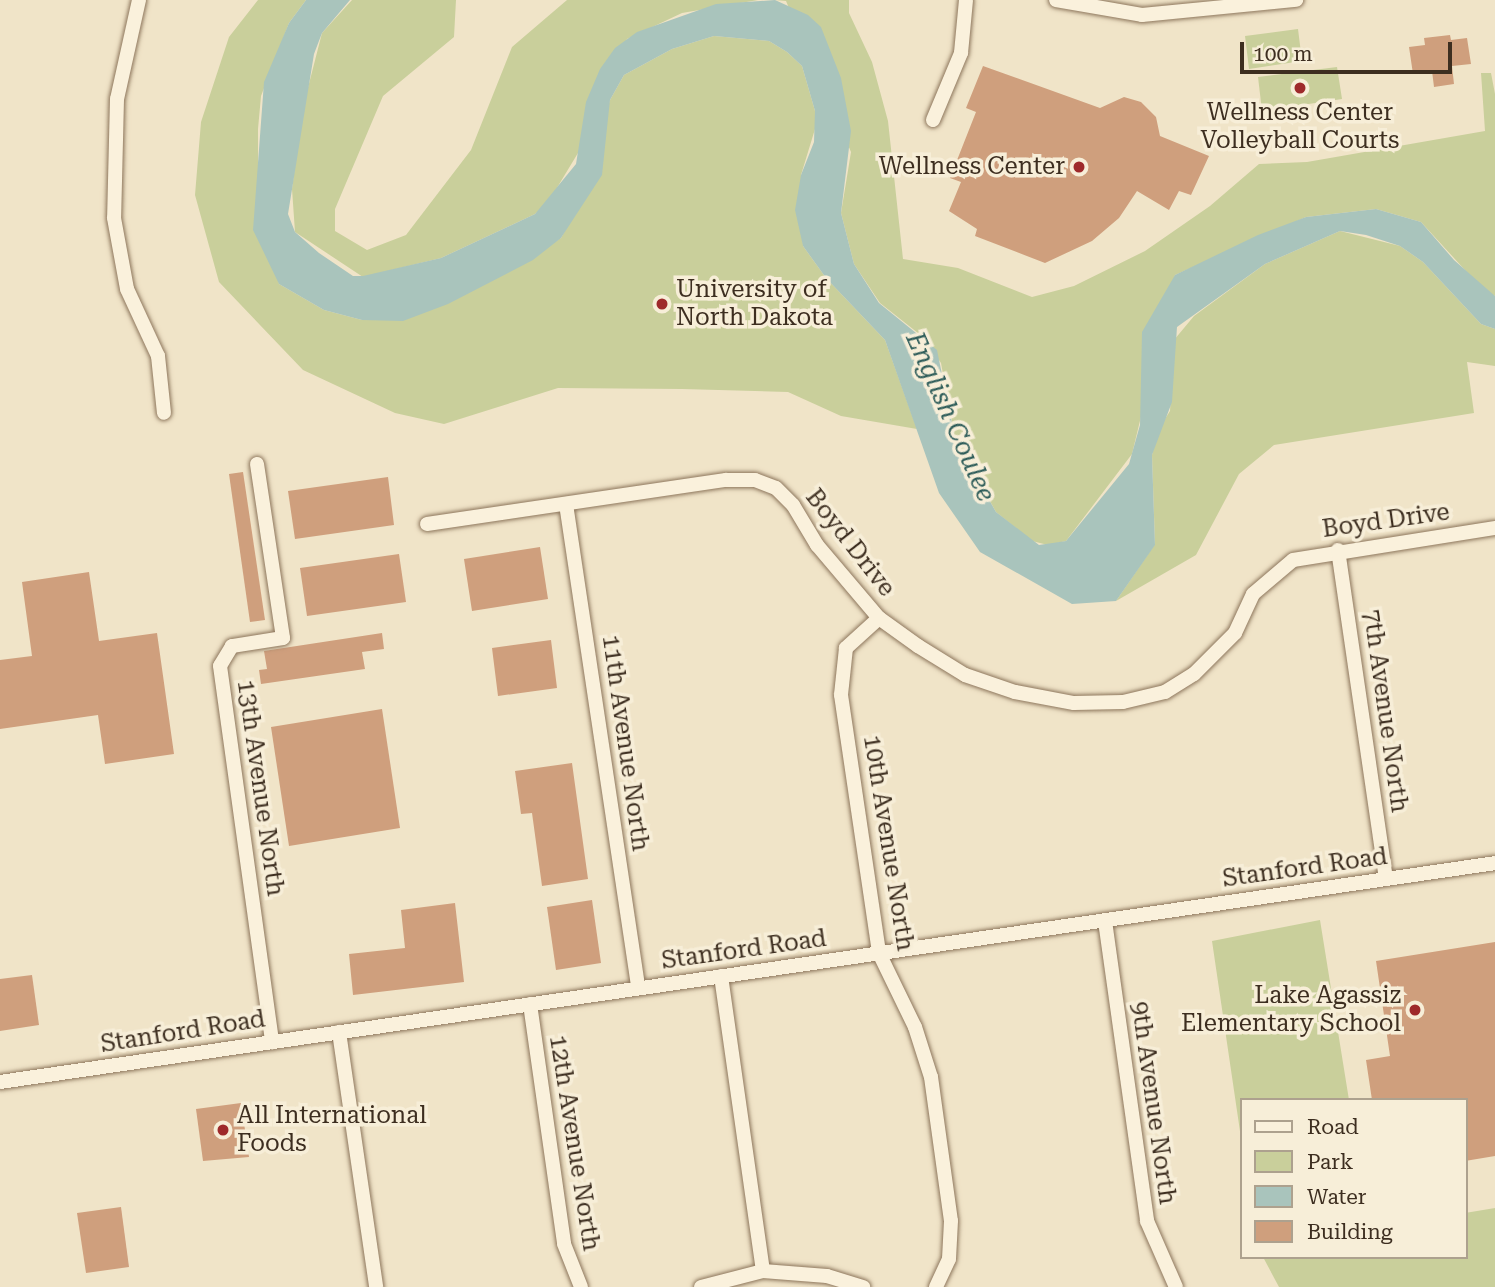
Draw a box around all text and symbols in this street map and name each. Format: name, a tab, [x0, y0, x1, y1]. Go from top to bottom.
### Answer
scale bar	[1243, 28, 1455, 72]
text: 100 m	[1253, 42, 1313, 66]
marker: Wellness Center Volleyball Courts	[1292, 80, 1308, 96]
place label: Wellness Center Volleyball Courts	[1201, 99, 1399, 155]
place label: Wellness Center	[879, 153, 1065, 181]
marker: Wellness Center	[1071, 159, 1087, 175]
place label: University of North Dakota	[676, 276, 833, 332]
marker: University of North Dakota	[654, 296, 670, 312]
water label: English Coulee	[899, 328, 1001, 506]
street label: Boyd Drive	[799, 484, 901, 602]
street label: Boyd Drive	[1320, 498, 1452, 544]
street label: 7th Avenue North	[1357, 608, 1413, 814]
street label: 11th Avenue North	[596, 633, 654, 853]
street label: 13th Avenue North	[231, 678, 289, 898]
street label: 10th Avenue North	[857, 733, 919, 953]
street label: Stanford Road	[1221, 842, 1389, 894]
street label: Stanford Road	[660, 924, 828, 976]
place label: Lake Agassiz Elementary School	[1181, 982, 1401, 1038]
street label: 9th Avenue North	[1125, 1000, 1181, 1206]
marker: Lake Agassiz Elementary School	[1407, 1002, 1423, 1018]
street label: Stanford Road	[99, 1005, 267, 1059]
street label: 12th Avenue North	[543, 1033, 605, 1253]
legend	[1240, 1098, 1467, 1259]
place label: All International Foods	[237, 1102, 427, 1158]
text: Road	[1307, 1115, 1359, 1139]
marker: All International Foods	[215, 1122, 231, 1138]
text: Park	[1307, 1150, 1353, 1174]
text: Water	[1307, 1185, 1366, 1209]
text: Building	[1307, 1220, 1393, 1244]

